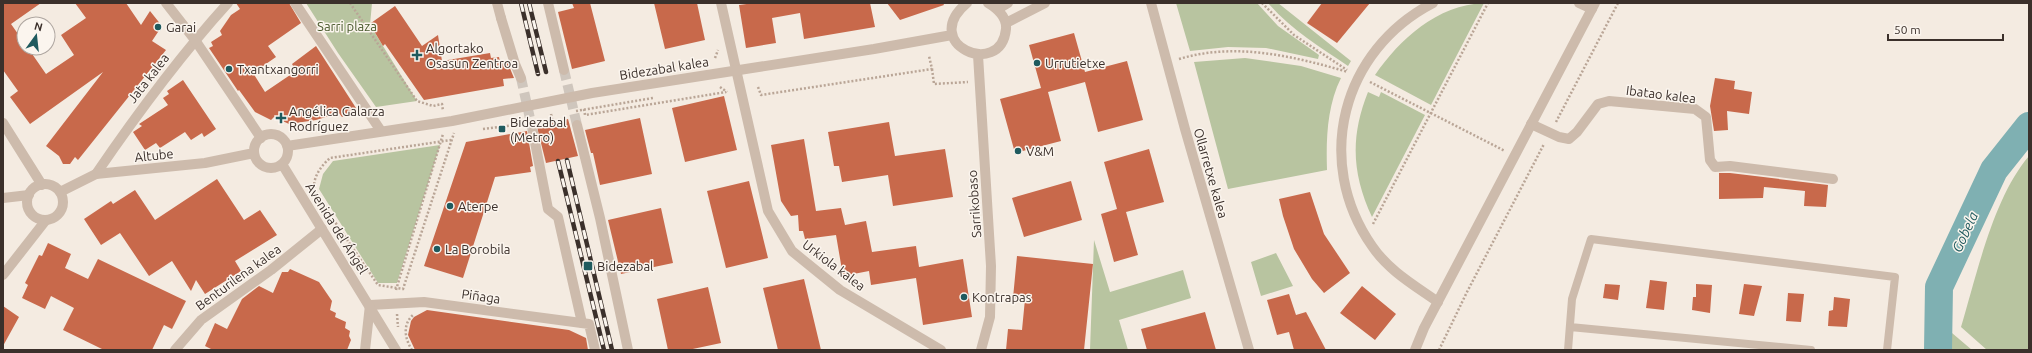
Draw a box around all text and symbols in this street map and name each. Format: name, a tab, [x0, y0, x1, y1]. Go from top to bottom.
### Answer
north arrow	[16, 16, 56, 56]
scale bar	[1888, 16, 2003, 42]
text: N	[33, 19, 44, 33]
park label: Sarri plaza	[317, 19, 377, 33]
place label: Garai	[166, 20, 196, 34]
marker: Garai	[153, 22, 163, 32]
text: 50 m	[1894, 23, 1921, 36]
place label: Algortako Osasun Zentroa	[426, 41, 518, 70]
marker: Algortako Osasun Zentroa	[411, 49, 423, 61]
street label: Jata kalea	[125, 51, 171, 105]
street label: Bidezabal kalea	[618, 54, 710, 82]
place label: Urrutietxe	[1045, 56, 1106, 70]
marker: Urrutietxe	[1032, 58, 1042, 68]
place label: Txantxangorri	[237, 62, 319, 76]
marker: Txantxangorri	[224, 64, 234, 74]
street label: Ibatao kalea	[1625, 83, 1697, 105]
place label: Angélica Galarza Rodríguez	[289, 104, 385, 133]
marker: Angélica Galarza Rodríguez	[276, 113, 286, 123]
place label: Bidezabal (Metro)	[510, 115, 567, 145]
marker: Bidezabal (Metro)	[497, 124, 507, 134]
street label: Ollarretxe kalea	[1191, 126, 1231, 220]
place label: V&M	[1026, 144, 1054, 158]
street label: Altube	[134, 146, 174, 164]
marker: V&M	[1013, 146, 1023, 156]
street label: Sarrikobaso	[965, 170, 983, 238]
street label: Avenida del Ángel	[303, 179, 372, 277]
place label: Aterpe	[458, 199, 498, 213]
marker: Aterpe	[445, 201, 455, 211]
water label: Gobela	[1949, 209, 1981, 255]
street label: Urkiola kalea	[800, 237, 868, 293]
street label: Benturilena kalea	[193, 241, 283, 313]
place label: La Borobila	[445, 242, 511, 256]
marker: La Borobila	[432, 244, 442, 254]
place label: Bidezabal	[597, 259, 654, 273]
marker: Bidezabal	[582, 260, 594, 272]
street label: Piñaga	[461, 286, 501, 306]
place label: Kontrapas	[972, 290, 1032, 304]
marker: Kontrapas	[959, 292, 969, 302]

